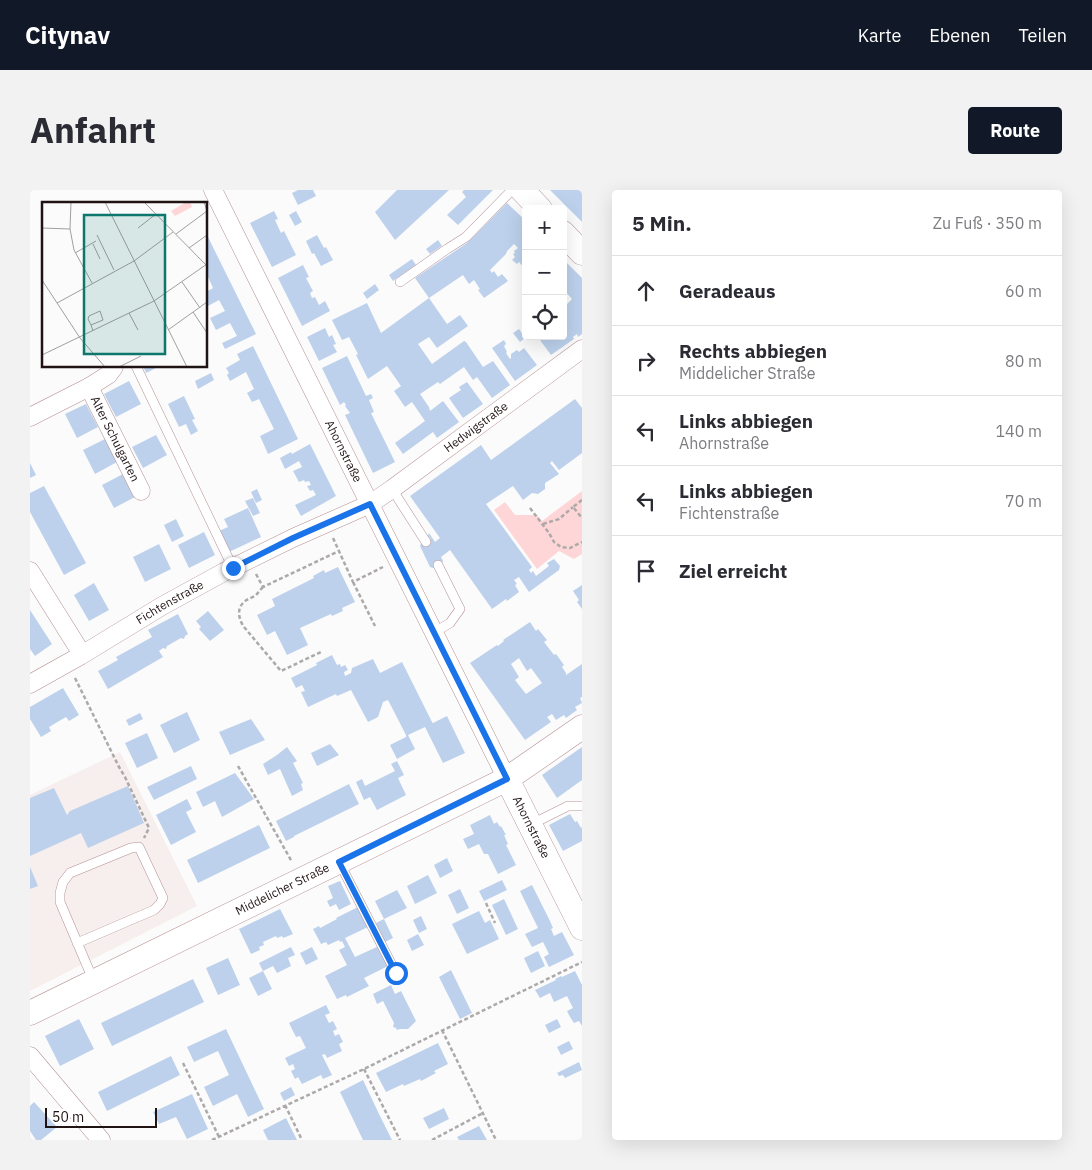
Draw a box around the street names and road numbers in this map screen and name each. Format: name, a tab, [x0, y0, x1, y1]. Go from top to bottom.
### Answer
street label: Alter Schulgarten	[88, 393, 143, 484]
street label: Hedwigstraße	[441, 398, 511, 455]
street label: Ahornstraße	[322, 417, 366, 485]
street label: Fichtenstraße	[133, 577, 206, 627]
street label: Ahornstraße	[510, 793, 554, 861]
street label: Middelicher Straße	[233, 859, 332, 918]

